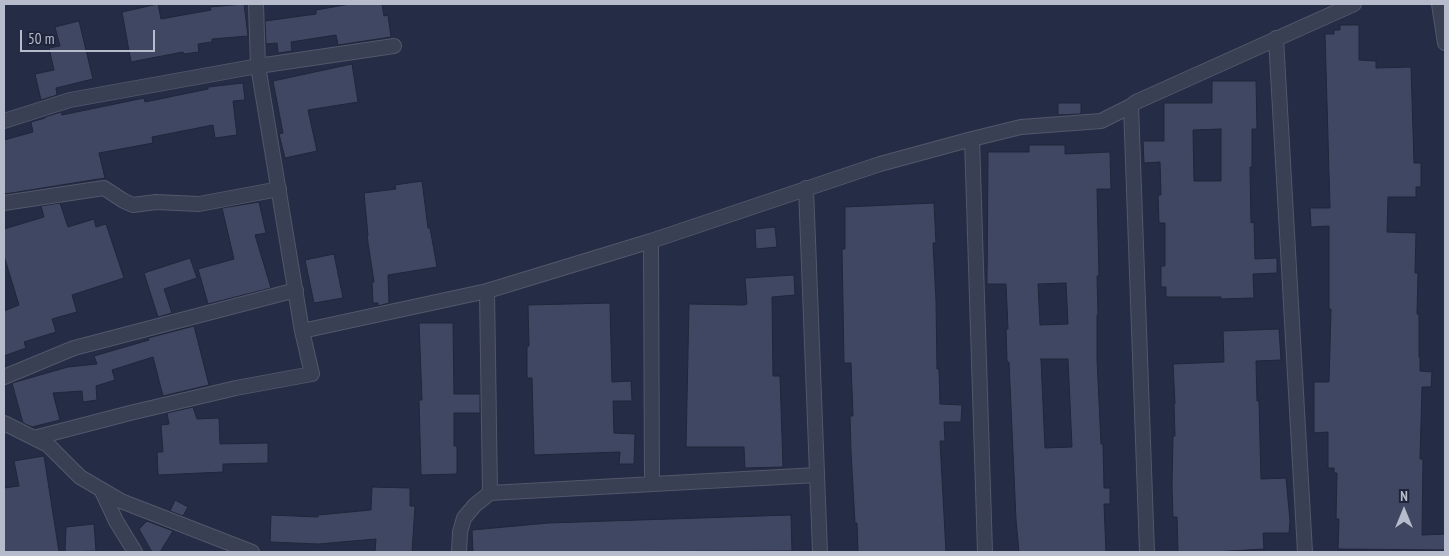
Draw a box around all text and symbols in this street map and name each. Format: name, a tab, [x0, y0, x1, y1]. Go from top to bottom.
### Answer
scale bar	[22, 20, 158, 52]
text: 50 m	[28, 29, 54, 48]
north arrow	[1379, 486, 1429, 536]
text: N	[1400, 487, 1408, 505]

